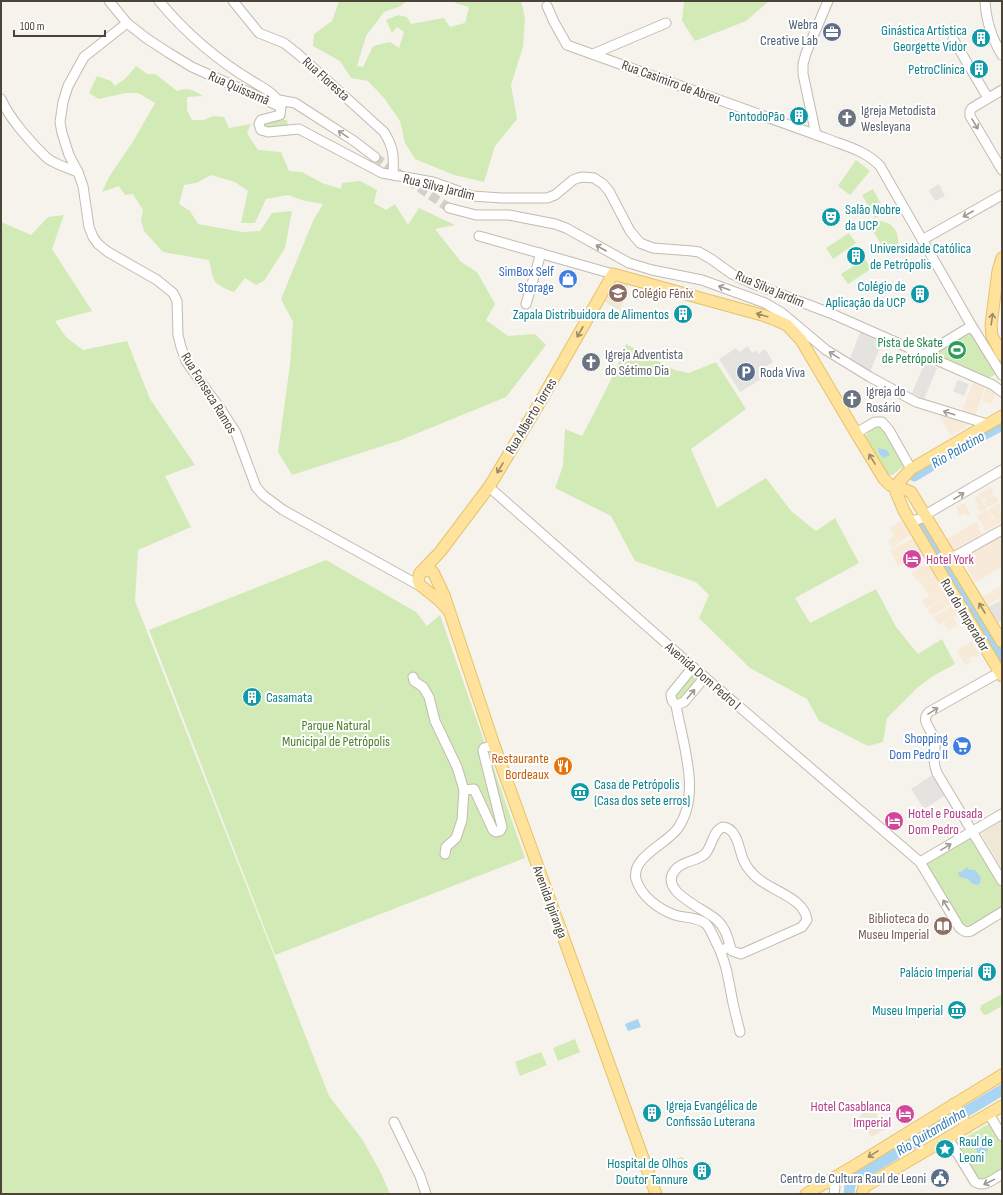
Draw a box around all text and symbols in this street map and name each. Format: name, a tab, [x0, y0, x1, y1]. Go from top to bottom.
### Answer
scale bar	[14, 12, 105, 38]
place label: Webra Creative Lab	[760, 16, 818, 49]
text: 100 m	[20, 19, 45, 34]
office icon: Webra Creative Lab	[821, 21, 843, 43]
place label: Ginástica Artística Georgette Vidor	[881, 22, 967, 55]
building icon: Ginástica Artística Georgette Vidor	[970, 27, 992, 49]
street label: Rua Floresta	[299, 53, 353, 105]
street label: Rua Casimiro de Abreu	[619, 56, 723, 108]
building icon: PetroClínica	[968, 58, 990, 80]
place label: PetroClínica	[908, 61, 965, 78]
street label: Rua Quissamã	[206, 67, 272, 109]
place label: Igreja Metodista Wesleyana	[861, 102, 936, 135]
building icon: PontodoPão	[788, 105, 810, 127]
church icon: Igreja Metodista Wesleyana	[836, 107, 858, 129]
place label: PontodoPão	[729, 108, 785, 125]
one-way arrow	[971, 118, 979, 130]
one-way arrow	[338, 130, 349, 138]
street label: Rua Silva Jardim	[401, 170, 477, 204]
place label: Salão Nobre da UCP	[845, 201, 901, 234]
theatre icon: Salão Nobre da UCP	[820, 206, 842, 228]
one-way arrow	[962, 211, 974, 219]
place label: Universidade Católica de Petrópolis	[870, 240, 971, 273]
one-way arrow	[595, 244, 607, 252]
building icon: Universidade Católica de Petrópolis	[845, 245, 867, 267]
place label: SimBox Self Storage	[499, 263, 555, 296]
street label: Rua Silva Jardim	[733, 267, 807, 311]
shop icon: SimBox Self Storage	[557, 268, 579, 290]
place label: Colégio de Aplicação da UCP	[825, 278, 906, 311]
school or university icon: Colégio Fênix	[607, 282, 629, 304]
one-way arrow	[719, 283, 731, 291]
building icon: Colégio de Aplicação da UCP	[909, 283, 931, 305]
place label: Colégio Fênix	[632, 285, 694, 302]
building icon: Zapala Distribuidora de Alimentos	[672, 303, 694, 325]
place label: Zapala Distribuidora de Alimentos	[513, 306, 669, 323]
one-way arrow	[756, 311, 769, 318]
one-way arrow	[988, 313, 996, 326]
one-way arrow	[576, 326, 584, 338]
place label: Pista de Skate de Petrópolis	[877, 334, 943, 367]
sports icon: Pista de Skate de Petrópolis	[946, 339, 968, 361]
place label: Igreja Adventista do Sétimo Dia	[605, 346, 683, 379]
street label: Rua Fonseca Ramos	[177, 349, 241, 437]
church icon: Igreja Adventista do Sétimo Dia	[580, 351, 602, 373]
one-way arrow	[829, 351, 840, 359]
parking icon: Roda Viva	[735, 361, 757, 383]
place label: Roda Viva	[760, 364, 805, 381]
street label: Rua Alberto Torres	[502, 375, 560, 457]
place label: Igreja do Rosário	[866, 383, 906, 416]
church icon: Igreja do Rosário	[841, 388, 863, 410]
one-way arrow	[943, 409, 956, 416]
water label: Rio Palatino	[928, 427, 988, 473]
one-way arrow	[867, 453, 875, 465]
one-way arrow	[496, 462, 504, 473]
one-way arrow	[953, 492, 965, 500]
hotel icon: Hotel York	[901, 548, 923, 570]
place label: Hotel York	[926, 551, 974, 568]
street label: Rua do Imperador	[937, 576, 993, 654]
one-way arrow	[978, 602, 986, 614]
street label: Avenida Dom Pedro I	[661, 638, 744, 714]
building icon: Casamata	[241, 686, 263, 708]
one-way arrow	[686, 688, 695, 699]
place label: Casamata	[266, 689, 312, 706]
one-way arrow	[927, 706, 939, 714]
park label: Parque Natural Municipal de Petrópolis	[282, 717, 390, 750]
place label: Shopping Dom Pedro II	[889, 730, 948, 763]
supermarket icon: Shopping Dom Pedro II	[951, 735, 973, 757]
place label: Restaurante Bordeaux	[492, 750, 550, 783]
restaurant icon: Restaurante Bordeaux	[552, 755, 574, 777]
place label: Casa de Petrópolis (Casa dos sete erros)	[594, 776, 690, 809]
museum icon: Casa de Petrópolis (Casa dos sete erros)	[569, 781, 591, 803]
place label: Hotel e Pousada Dom Pedro	[908, 805, 983, 838]
hotel icon: Hotel e Pousada Dom Pedro	[883, 810, 905, 832]
one-way arrow	[940, 843, 951, 851]
street label: Avenida Ipiranga	[529, 862, 571, 941]
one-way arrow	[942, 899, 950, 911]
place label: Biblioteca do Museu Imperial	[858, 910, 929, 943]
library icon: Biblioteca do Museu Imperial	[932, 915, 954, 937]
building icon: Palácio Imperial	[976, 961, 998, 983]
place label: Palácio Imperial	[900, 964, 973, 981]
museum icon: Museu Imperial	[946, 999, 968, 1021]
place label: Museu Imperial	[872, 1002, 943, 1019]
place label: Igreja Evangélica de Confissão Luterana	[666, 1097, 757, 1130]
place label: Hotel Casablanca Imperial	[811, 1098, 891, 1131]
building icon: Igreja Evangélica de Confissão Luterana	[641, 1102, 663, 1124]
hotel icon: Hotel Casablanca Imperial	[894, 1103, 916, 1125]
water label: Rio Quitandinha	[893, 1104, 969, 1160]
place label: Raul de Leoni	[959, 1133, 993, 1166]
place icon: Raul de Leoni	[934, 1138, 956, 1160]
one-way arrow	[868, 1150, 879, 1158]
place label: Hospital de Olhos Doutor Tannure	[607, 1155, 688, 1188]
building icon: Hospital de Olhos Doutor Tannure	[691, 1160, 713, 1182]
public building icon: Centro de Cultura Raul de Leoni	[929, 1167, 951, 1189]
place label: Centro de Cultura Raul de Leoni	[780, 1170, 926, 1187]
one-way arrow	[983, 1179, 995, 1186]

